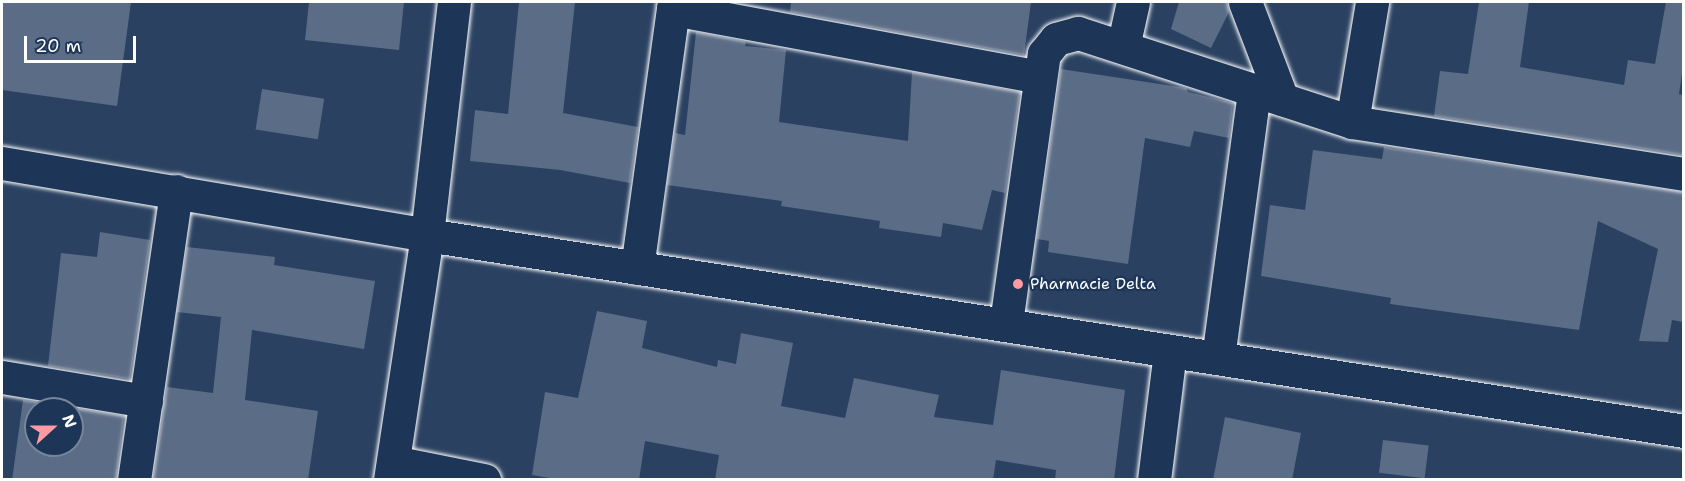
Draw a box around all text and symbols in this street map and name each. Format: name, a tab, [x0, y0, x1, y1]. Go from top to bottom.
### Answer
scale bar	[27, 24, 140, 62]
text: 20 m	[35, 34, 81, 58]
place label: Pharmacie Delta	[1030, 274, 1156, 294]
marker: Pharmacie Delta	[1011, 277, 1025, 291]
north arrow	[24, 397, 84, 457]
text: N	[57, 411, 81, 431]

